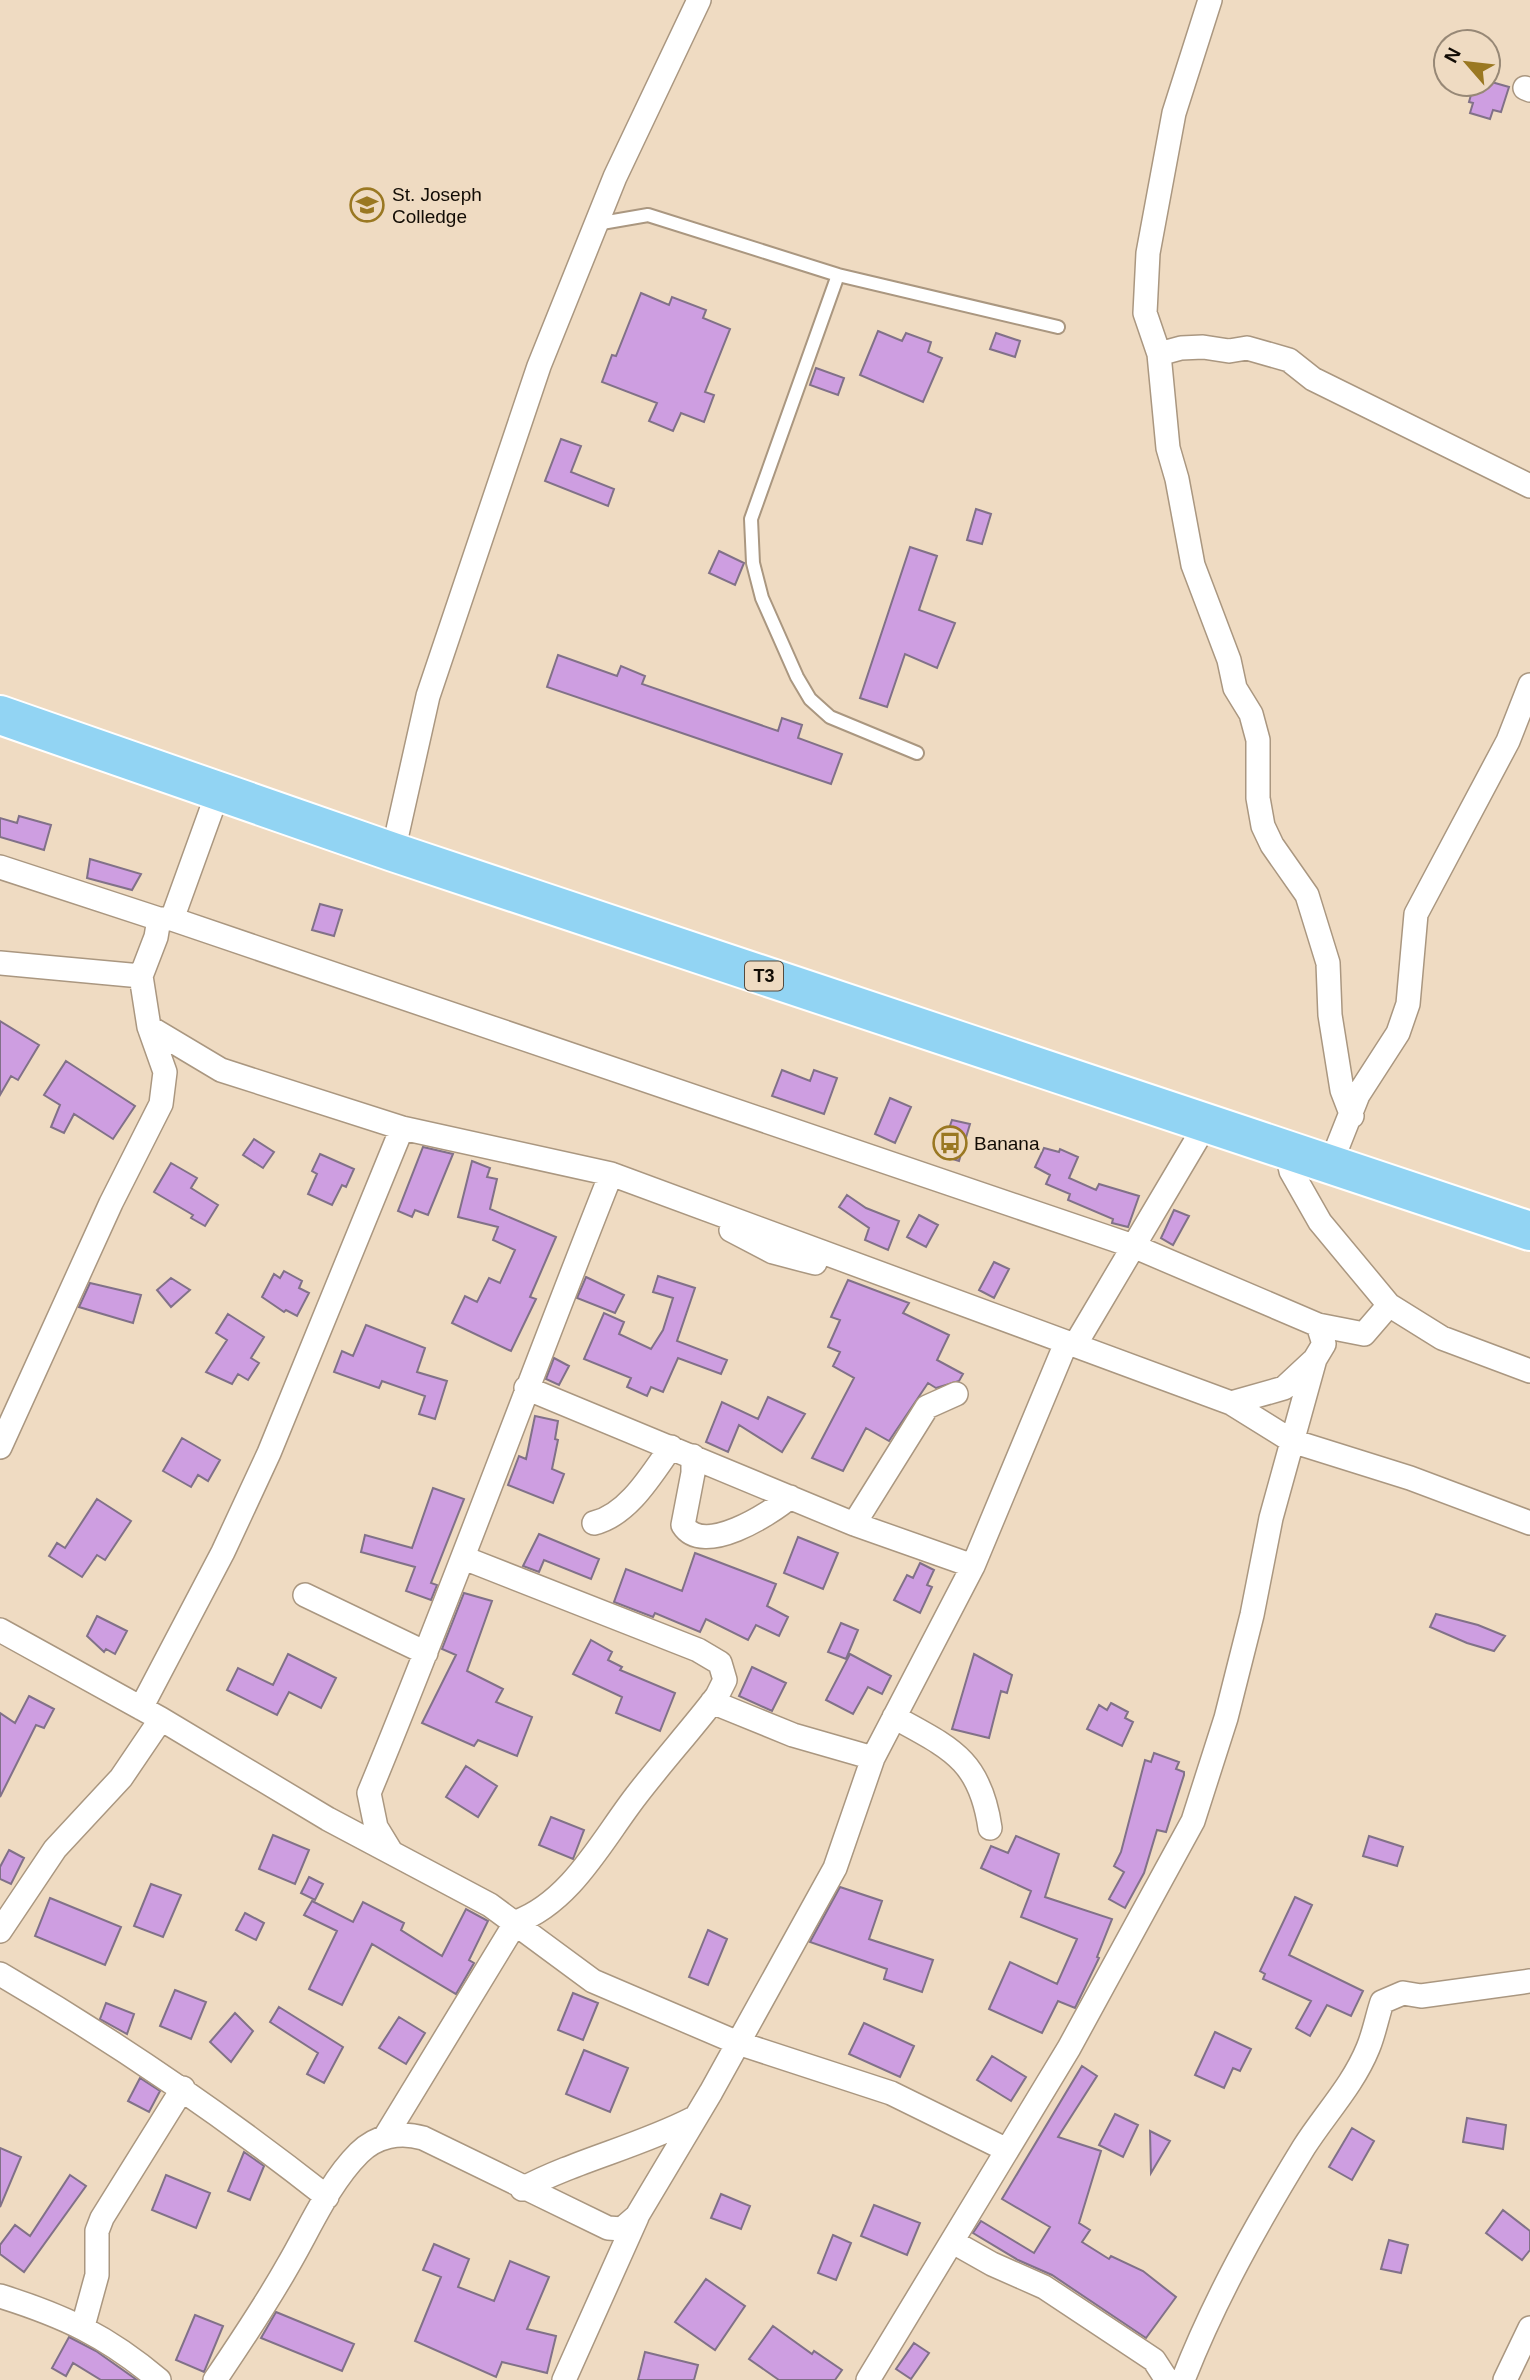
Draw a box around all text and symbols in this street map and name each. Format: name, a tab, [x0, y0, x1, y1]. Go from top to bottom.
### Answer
north arrow	[1432, 28, 1502, 98]
text: N	[1440, 44, 1465, 66]
place label: St. Joseph Colledge	[392, 184, 482, 227]
school or university icon: St. Joseph Colledge	[348, 186, 386, 224]
road number: T3	[745, 961, 783, 990]
bus stop icon: Banana	[931, 1124, 969, 1162]
place label: Banana	[974, 1133, 1040, 1154]

